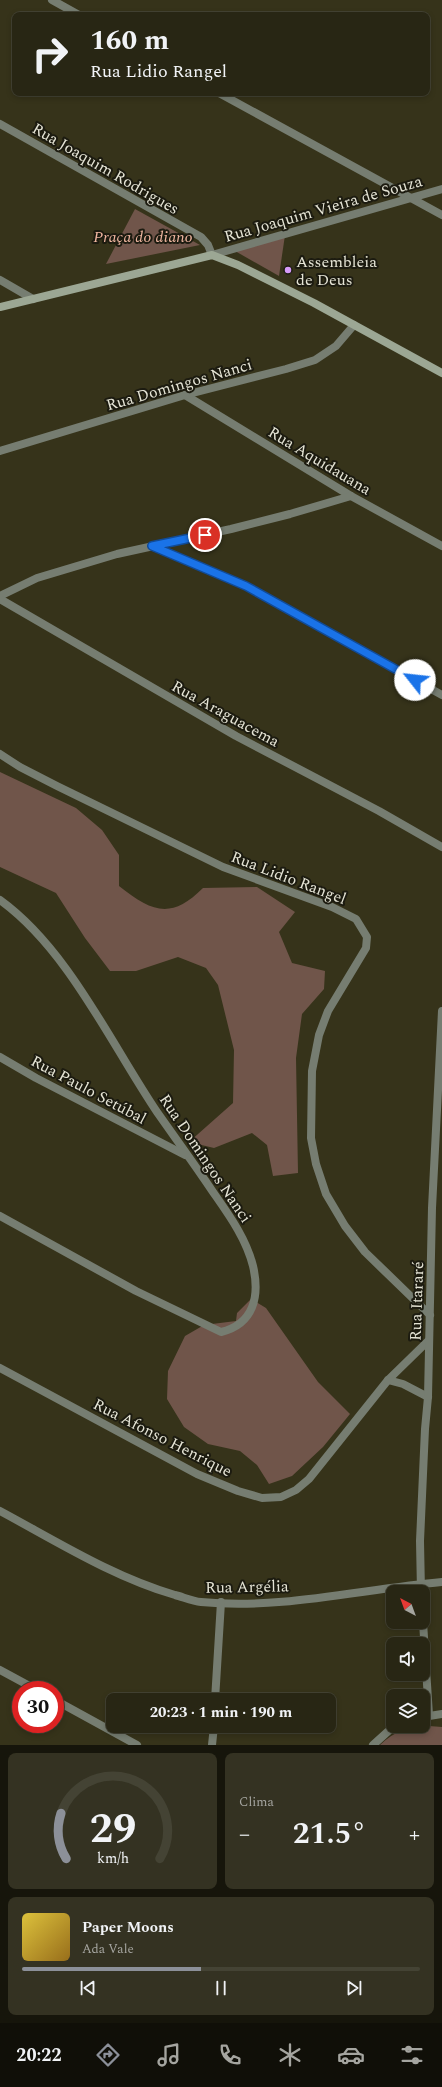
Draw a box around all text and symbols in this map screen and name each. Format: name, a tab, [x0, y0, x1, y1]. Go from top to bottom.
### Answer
text: 160 m	[90, 19, 169, 62]
icon: right	[24, 28, 76, 80]
text: Rua Lidio Rangel	[90, 58, 227, 85]
street label: Rua Joaquim Rodrigues	[27, 117, 184, 221]
street label: Rua Joaquim Vieira de Souza	[221, 169, 425, 249]
park label: Praça do diano	[93, 225, 193, 249]
place label: Assembleia de Deus	[296, 250, 377, 292]
marker: Assembleia de Deus	[283, 265, 293, 275]
street label: Rua Domingos Nanci	[103, 353, 255, 417]
street label: Rua Aquidauana	[263, 421, 376, 501]
pin	[188, 518, 222, 552]
icon: arrive	[194, 524, 216, 546]
position arrow	[394, 659, 436, 701]
street label: Rua Araguacema	[167, 674, 284, 754]
street label: Rua Lidio Rangel	[227, 845, 350, 911]
street label: Rua Paulo Setúbal	[26, 1049, 151, 1131]
street label: Rua Domingos Nanci	[153, 1089, 257, 1228]
street label: Rua Itararé	[404, 1261, 430, 1341]
street label: Rua Afonso Henrique	[89, 1392, 236, 1483]
street label: Rua Argélia	[205, 1574, 289, 1600]
north arrow	[386, 1585, 430, 1629]
map controls	[386, 1585, 430, 1733]
button: sound	[386, 1637, 430, 1681]
speed limit sign: 30	[12, 1681, 64, 1733]
button: layers	[386, 1689, 430, 1733]
text: 20:23 · 1 min · 190 m	[150, 1701, 292, 1724]
text: Clima	[239, 1792, 274, 1812]
text: 29	[89, 1798, 136, 1861]
text: 21.5°	[293, 1811, 366, 1857]
text: −	[239, 1818, 250, 1851]
text: +	[409, 1818, 420, 1851]
text: km/h	[96, 1848, 129, 1870]
text: Paper Moons	[82, 1916, 174, 1939]
text: Ada Vale	[82, 1939, 134, 1959]
icon: previous	[77, 1977, 99, 1999]
icon: pause	[210, 1977, 232, 1999]
icon: next	[343, 1977, 365, 1999]
icon: directions	[94, 2041, 122, 2069]
icon: music	[155, 2041, 183, 2069]
icon: phone	[216, 2041, 244, 2069]
icon: climate	[276, 2041, 304, 2069]
icon: car	[337, 2041, 365, 2069]
icon: filters	[398, 2041, 426, 2069]
text: 20:22	[16, 2042, 62, 2069]

